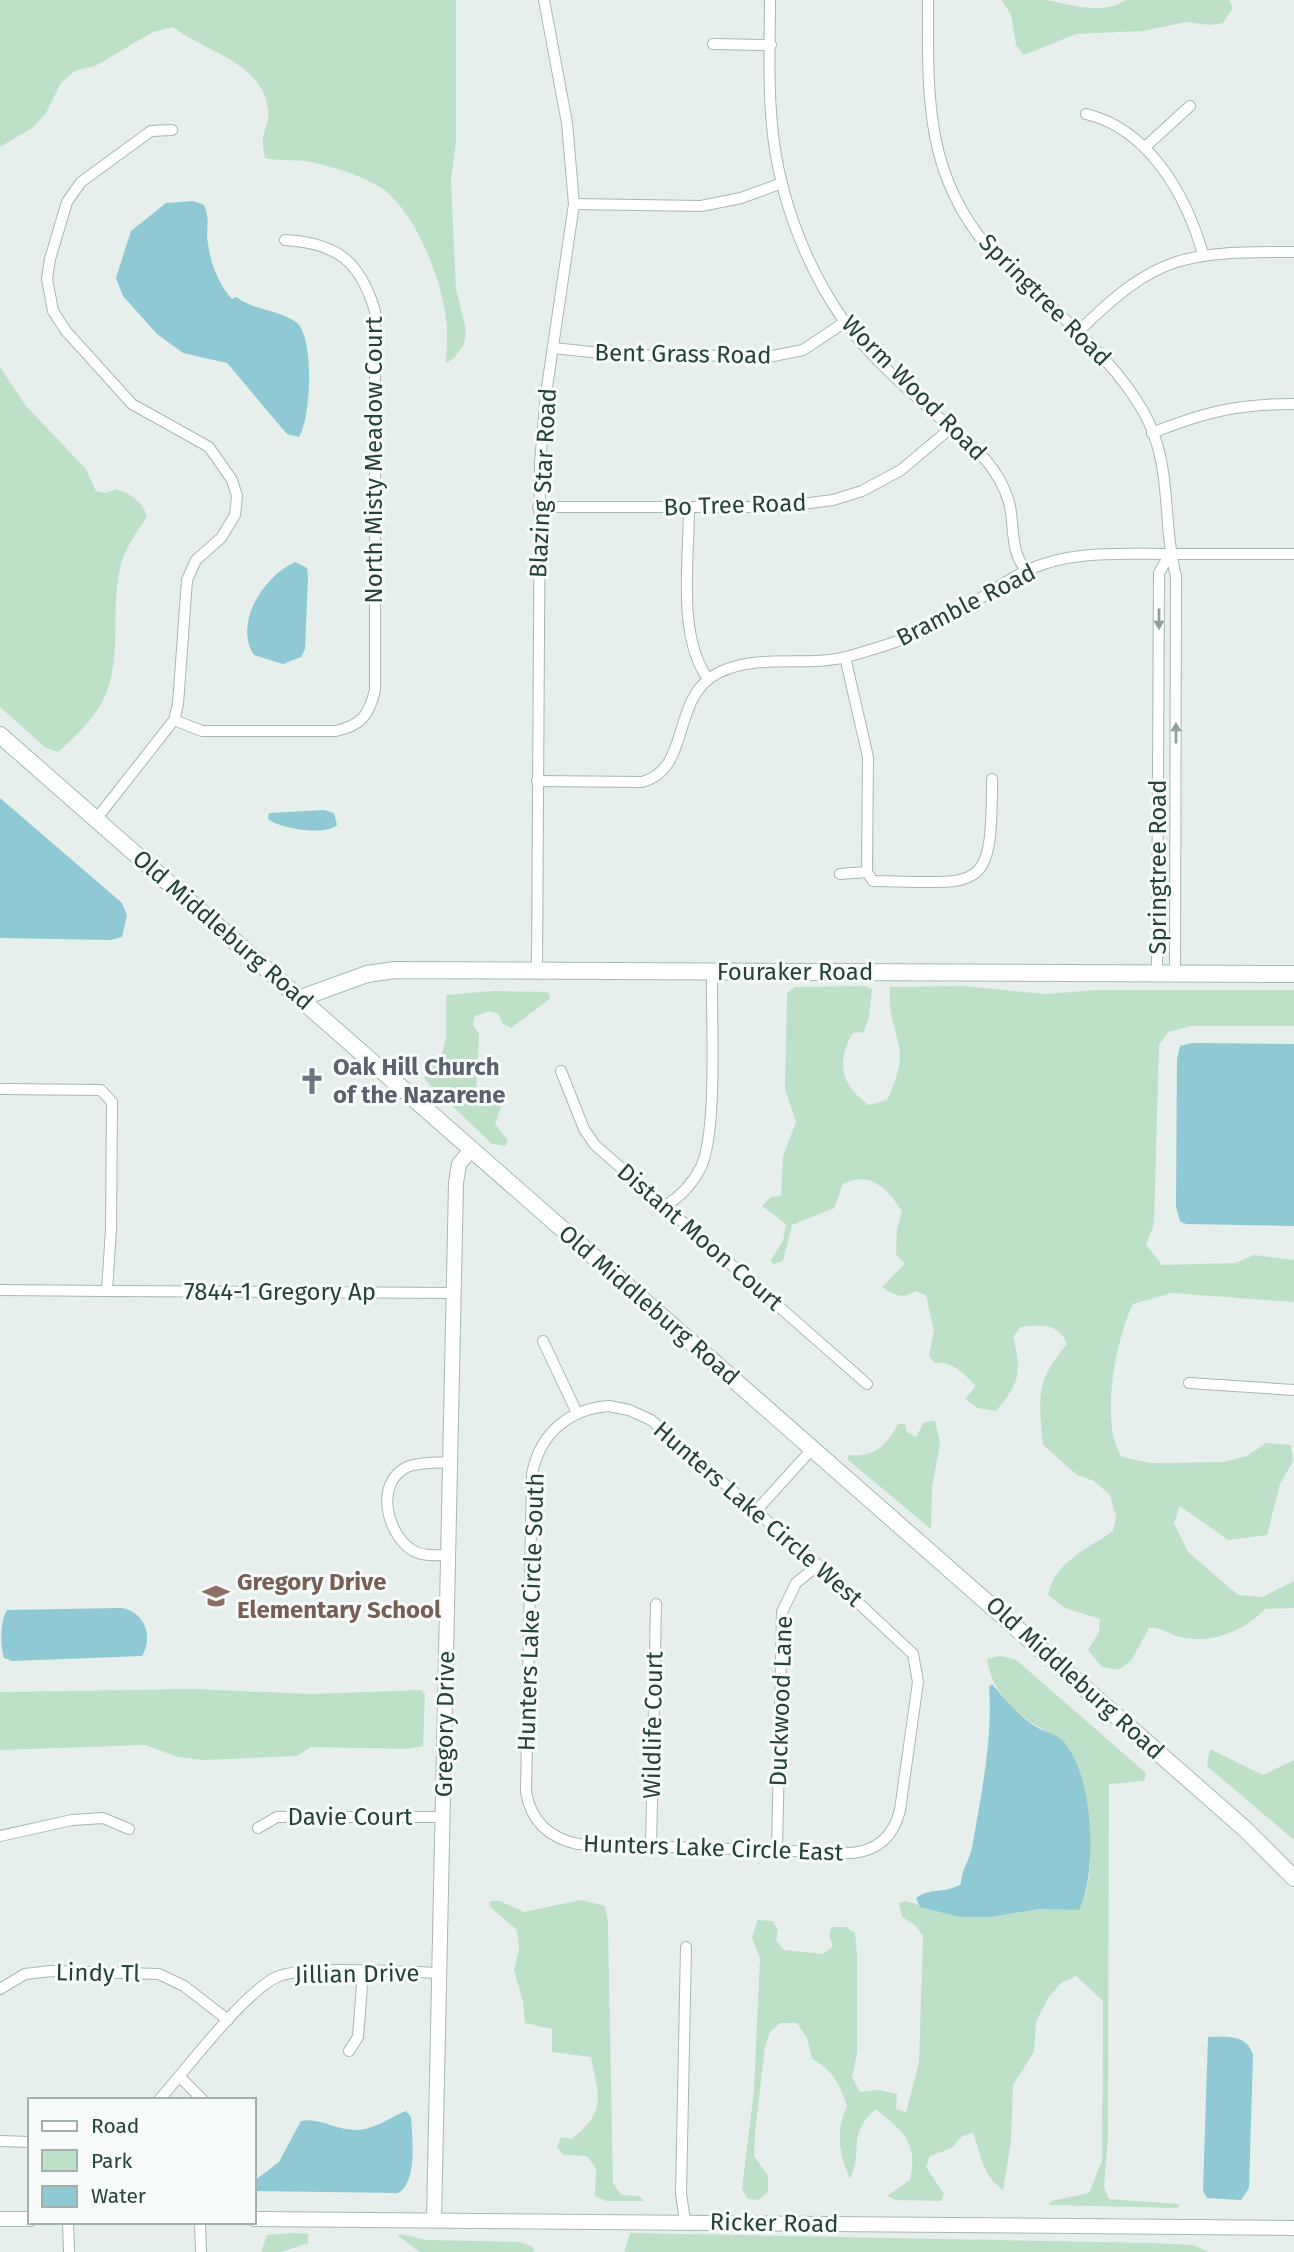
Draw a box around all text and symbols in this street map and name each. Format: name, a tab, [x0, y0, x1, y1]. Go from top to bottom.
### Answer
street label: Springtree Road	[973, 228, 1117, 372]
street label: Worm Wood Road	[836, 310, 992, 466]
street label: North Misty Meadow Court	[360, 316, 388, 604]
street label: Bent Grass Road	[594, 338, 772, 370]
street label: Blazing Star Road	[524, 387, 562, 579]
street label: Bo Tree Road	[663, 489, 807, 521]
street label: Bramble Road	[892, 558, 1040, 652]
one-way arrow	[1153, 609, 1165, 631]
one-way arrow	[1170, 721, 1182, 743]
street label: Springtree Road	[1144, 780, 1172, 954]
street label: Old Middleburg Road	[127, 844, 319, 1016]
street label: Fouraker Road	[717, 958, 873, 986]
place label: Oak Hill Church of the Nazarene	[333, 1053, 505, 1109]
church icon: Oak Hill Church of the Nazarene	[297, 1066, 327, 1096]
street label: Distant Moon Court	[612, 1158, 789, 1317]
street label: Old Middleburg Road	[553, 1219, 745, 1391]
street label: 7844-1 Gregory Ap	[184, 1278, 376, 1306]
street label: Hunters Lake Circle West	[648, 1416, 868, 1613]
street label: Hunters Lake Circle South	[512, 1472, 550, 1752]
place label: Gregory Drive Elementary School	[237, 1568, 442, 1624]
school or university icon: Gregory Drive Elementary School	[201, 1581, 231, 1611]
street label: Old Middleburg Road	[980, 1591, 1170, 1765]
street label: Duckwood Lane	[764, 1615, 798, 1787]
street label: Gregory Drive	[430, 1650, 460, 1798]
street label: Wildlife Court	[638, 1651, 668, 1799]
street label: Davie Court	[288, 1803, 413, 1831]
street label: Hunters Lake Circle East	[582, 1829, 844, 1867]
street label: Lindy Tl	[56, 1958, 140, 1988]
street label: Jillian Drive	[294, 1959, 420, 1989]
legend	[28, 2098, 256, 2224]
text: Road	[91, 2113, 139, 2139]
text: Park	[91, 2148, 133, 2174]
text: Water	[91, 2183, 146, 2209]
street label: Ricker Road	[709, 2208, 839, 2238]

